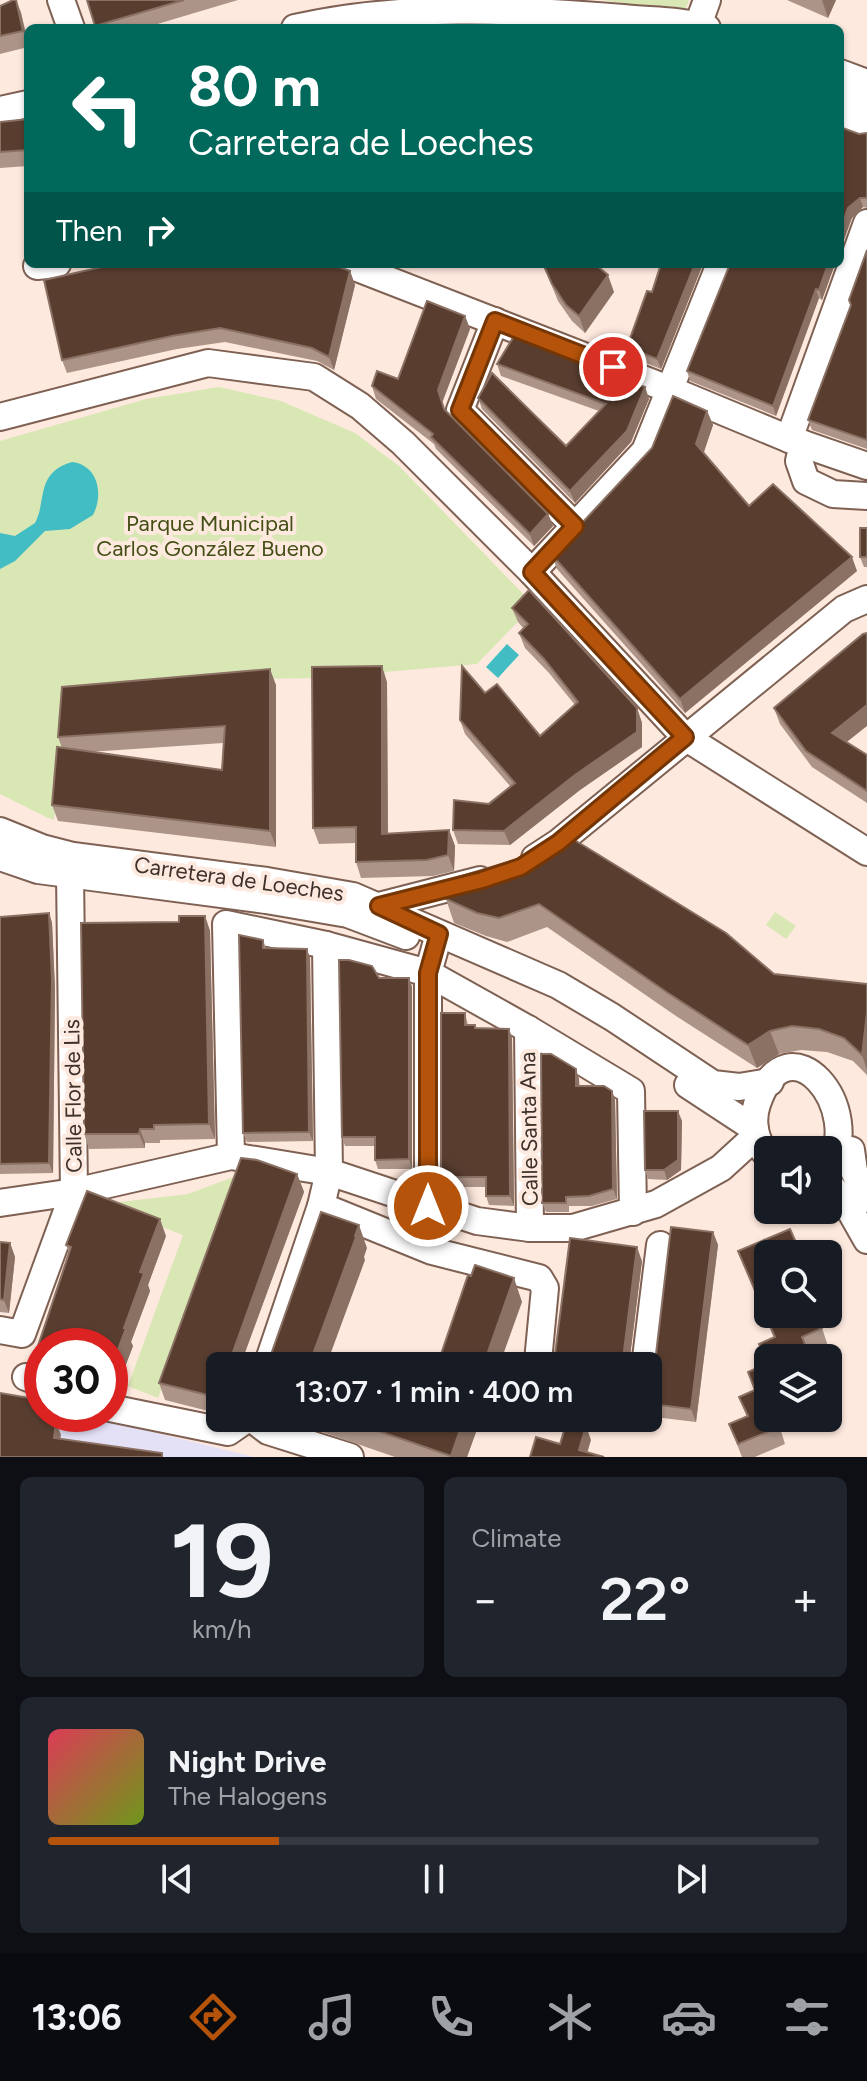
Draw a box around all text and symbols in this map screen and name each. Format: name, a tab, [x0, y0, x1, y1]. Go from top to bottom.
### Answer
text: 80 m	[188, 53, 321, 120]
icon: left	[56, 56, 160, 160]
text: Carretera de Loeches	[188, 121, 534, 164]
icon: right	[138, 208, 182, 252]
text: Then	[56, 212, 122, 249]
pin	[579, 333, 647, 401]
icon: arrive	[591, 345, 635, 389]
park label: Parque Municipal Carlos González Bueno	[96, 510, 324, 562]
street label: Carretera de Loeches	[132, 851, 346, 907]
street label: Calle Flor de Lis	[58, 1019, 88, 1173]
street label: Calle Santa Ana	[514, 1052, 544, 1206]
map controls	[754, 1136, 842, 1432]
button: sound	[754, 1136, 842, 1224]
position arrow	[386, 1164, 470, 1248]
button: search	[754, 1240, 842, 1328]
speed limit sign: 30	[24, 1328, 128, 1432]
button: layers	[754, 1344, 842, 1432]
text: 13:07 · 1 min · 400 m	[295, 1373, 573, 1410]
text: 19	[170, 1498, 274, 1623]
text: Climate	[472, 1522, 561, 1554]
text: 22°	[600, 1563, 691, 1635]
text: −	[472, 1573, 499, 1626]
text: +	[792, 1573, 819, 1626]
text: km/h	[192, 1613, 251, 1645]
text: Night Drive	[168, 1743, 326, 1780]
text: The Halogens	[168, 1780, 327, 1812]
icon: previous	[155, 1857, 199, 1901]
icon: pause	[412, 1857, 456, 1901]
icon: next	[669, 1857, 713, 1901]
icon: directions	[185, 1989, 241, 2045]
icon: music	[304, 1989, 360, 2045]
icon: phone	[423, 1989, 479, 2045]
icon: climate	[542, 1989, 598, 2045]
icon: car	[661, 1989, 717, 2045]
icon: filters	[779, 1989, 835, 2045]
text: 13:06	[31, 1996, 122, 2039]

